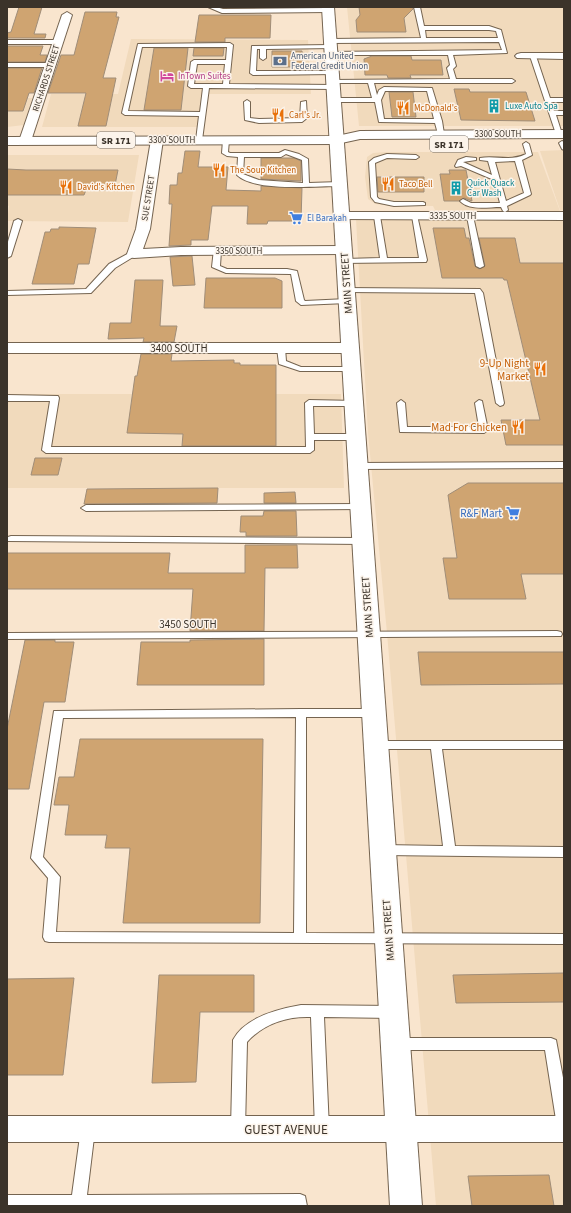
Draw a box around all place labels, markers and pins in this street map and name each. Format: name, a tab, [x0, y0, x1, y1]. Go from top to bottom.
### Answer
place label: American United Federal Credit Union	[291, 50, 368, 73]
bank icon: American United Federal Credit Union	[272, 53, 288, 69]
hotel icon: InTown Suites	[159, 68, 175, 84]
place label: InTown Suites	[178, 70, 231, 83]
building icon: Luxe Auto Spa	[486, 98, 502, 114]
restaurant icon: McDonald's	[395, 100, 411, 116]
place label: Luxe Auto Spa	[505, 100, 558, 113]
place label: McDonald's	[414, 102, 458, 115]
restaurant icon: Carl's Jr.	[270, 107, 286, 123]
place label: Carl's Jr.	[289, 109, 321, 122]
restaurant icon: The Soup Kitchen	[211, 162, 227, 178]
place label: The Soup Kitchen	[230, 164, 296, 177]
restaurant icon: Taco Bell	[380, 176, 396, 192]
place label: Quick Quack Car Wash	[467, 177, 515, 200]
place label: Taco Bell	[399, 178, 433, 191]
restaurant icon: David's Kitchen	[58, 179, 74, 195]
building icon: Quick Quack Car Wash	[448, 180, 464, 196]
place label: David's Kitchen	[77, 181, 135, 194]
supermarket icon: El Barakah	[288, 210, 304, 226]
place label: El Barakah	[307, 212, 347, 225]
place label: 9-Up Night Market	[480, 356, 529, 384]
restaurant icon: 9-Up Night Market	[532, 361, 548, 377]
restaurant icon: Mad For Chicken	[510, 419, 526, 435]
place label: Mad For Chicken	[431, 420, 507, 435]
supermarket icon: R&F Mart	[505, 505, 521, 521]
place label: R&F Mart	[460, 506, 502, 521]

